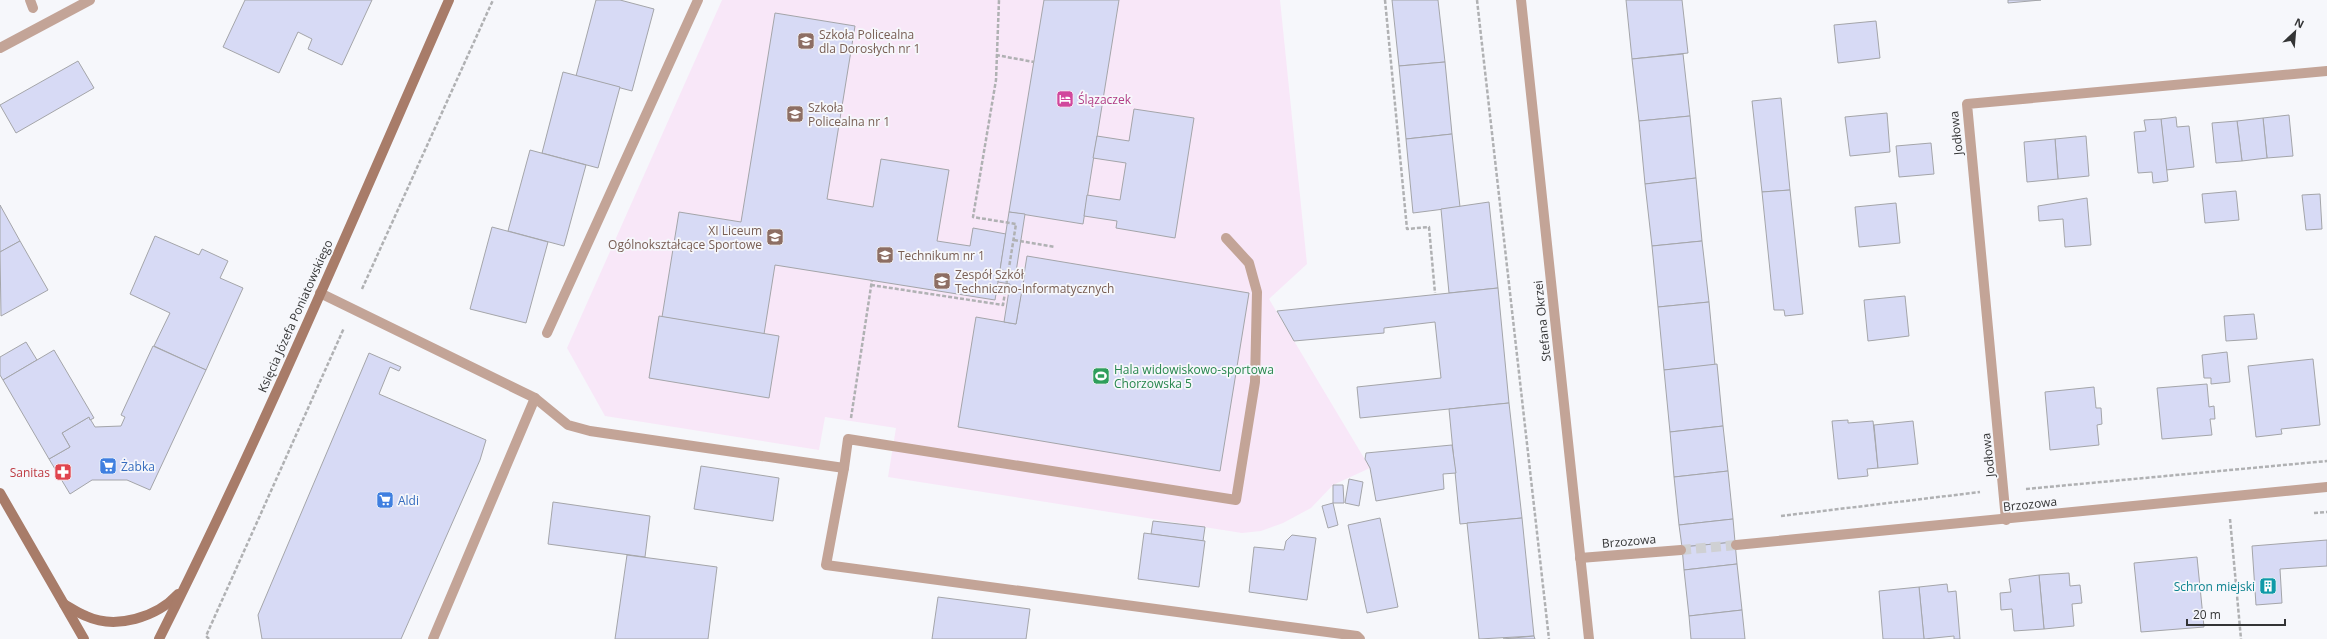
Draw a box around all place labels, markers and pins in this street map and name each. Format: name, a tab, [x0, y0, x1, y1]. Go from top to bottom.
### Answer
place label: Szkoła Policealna dla Dorosłych nr 1	[819, 26, 920, 57]
school or university icon: Szkoła Policealna dla Dorosłych nr 1	[796, 31, 816, 51]
hotel icon: Ślązaczek	[1055, 89, 1075, 109]
place label: Ślązaczek	[1078, 91, 1132, 108]
place label: Szkoła Policealna nr 1	[808, 99, 890, 130]
school or university icon: Szkoła Policealna nr 1	[785, 104, 805, 124]
place label: XI Liceum Ogólnokształcące Sportowe	[608, 222, 762, 253]
school or university icon: XI Liceum Ogólnokształcące Sportowe	[765, 227, 785, 247]
school or university icon: Technikum nr 1	[875, 245, 895, 265]
place label: Technikum nr 1	[898, 247, 985, 264]
place label: Zespół Szkół Techniczno-Informatycznych	[955, 266, 1114, 297]
school or university icon: Zespół Szkół Techniczno-Informatycznych	[932, 271, 952, 291]
place label: Hala widowiskowo-sportowa Chorzowska 5	[1114, 361, 1274, 392]
sports icon: Hala widowiskowo-sportowa Chorzowska 5	[1091, 366, 1111, 386]
supermarket icon: Żabka	[98, 456, 118, 476]
place label: Żabka	[121, 458, 155, 475]
pharmacy icon: Sanitas	[53, 462, 73, 482]
place label: Sanitas	[10, 464, 50, 481]
supermarket icon: Aldi	[375, 490, 395, 510]
place label: Aldi	[398, 492, 419, 509]
building icon: Schron miejski	[2258, 576, 2278, 596]
place label: Schron miejski	[2174, 578, 2255, 595]

